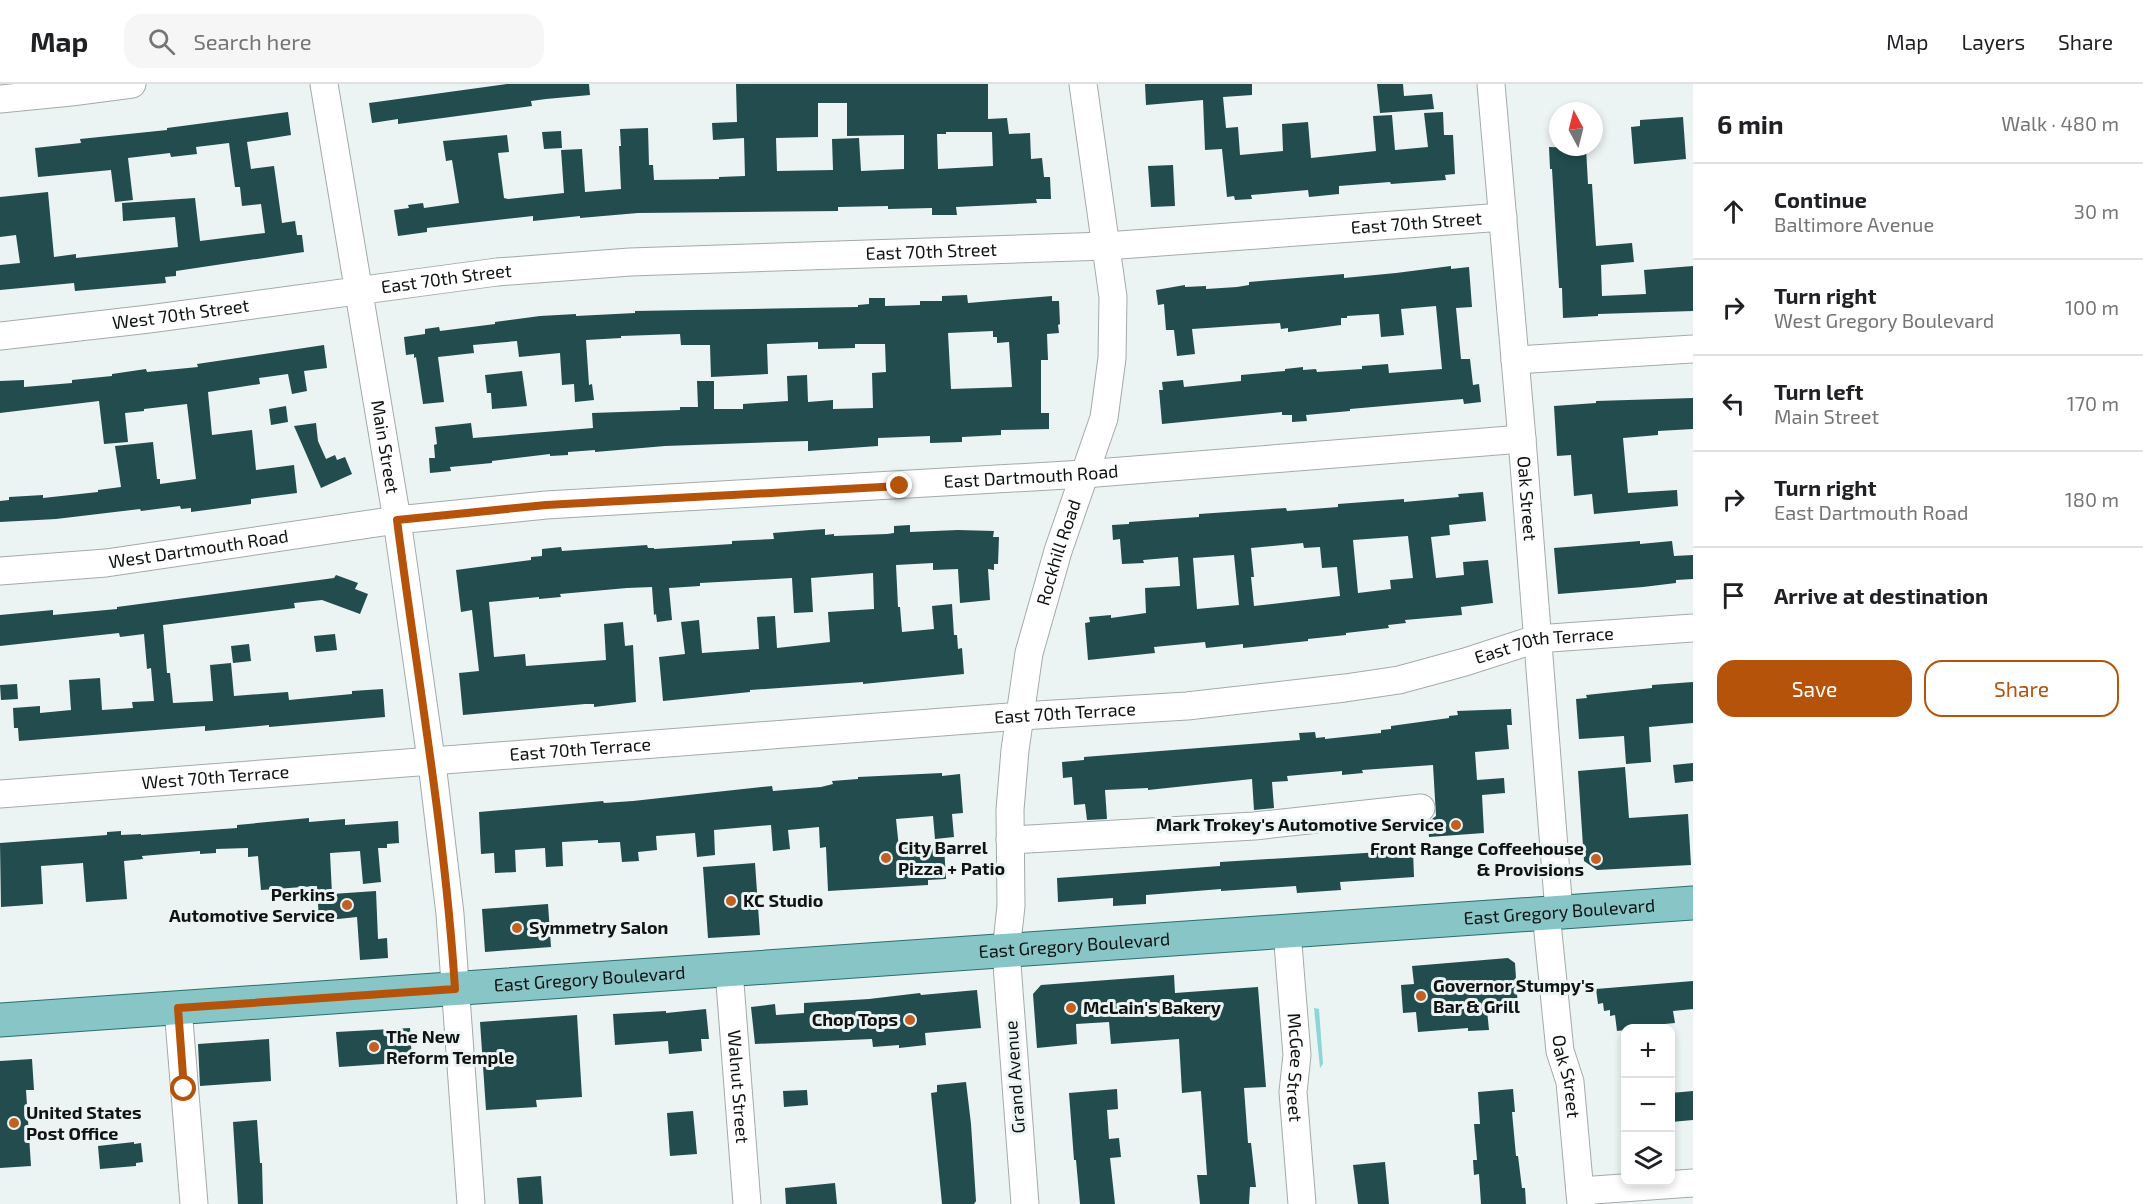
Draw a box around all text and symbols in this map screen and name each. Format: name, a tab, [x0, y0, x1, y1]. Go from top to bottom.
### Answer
search box	[124, 14, 544, 68]
text: Map	[30, 24, 88, 58]
icon: search	[145, 25, 178, 58]
text: Search here	[193, 28, 312, 54]
text: Map	[1886, 29, 1928, 54]
text: Layers	[1961, 29, 2025, 54]
text: Share	[2058, 29, 2113, 54]
north arrow	[1549, 102, 1603, 156]
text: 6 min	[1717, 108, 1784, 139]
text: Walk · 480 m	[2001, 111, 2119, 135]
text: Continue	[1774, 186, 1867, 212]
icon: ahead	[1717, 195, 1750, 228]
text: 30 m	[2074, 199, 2119, 223]
street label: East 70th Street	[1350, 207, 1483, 238]
text: Baltimore Avenue	[1774, 212, 1934, 236]
street label: East 70th Street	[865, 238, 998, 264]
street label: East 70th Street	[380, 259, 512, 298]
text: Turn right	[1774, 282, 1876, 308]
icon: right	[1717, 291, 1750, 324]
street label: West 70th Street	[111, 294, 251, 333]
text: 100 m	[2065, 295, 2119, 319]
text: West Gregory Boulevard	[1774, 308, 1994, 332]
text: Turn left	[1774, 378, 1863, 404]
icon: left	[1717, 387, 1750, 420]
text: 170 m	[2067, 391, 2119, 415]
street label: Main Street	[367, 398, 404, 495]
text: Main Street	[1774, 404, 1879, 428]
street label: Oak Street	[1513, 455, 1542, 542]
street label: East Dartmouth Road	[943, 459, 1119, 492]
route end	[886, 472, 912, 498]
text: Turn right	[1774, 474, 1876, 500]
icon: right	[1717, 483, 1750, 516]
text: 180 m	[2065, 487, 2119, 511]
street label: Rockhill Road	[1031, 496, 1085, 608]
text: East Dartmouth Road	[1774, 500, 1968, 524]
street label: West Dartmouth Road	[107, 524, 290, 572]
icon: arrive	[1717, 579, 1750, 612]
text: Arrive at destination	[1774, 582, 1988, 608]
street label: East 70th Terrace	[1472, 622, 1614, 668]
button: Save	[1717, 660, 1912, 717]
button: Share	[1924, 660, 2119, 717]
street label: East 70th Terrace	[993, 697, 1136, 728]
street label: East 70th Terrace	[509, 732, 652, 765]
street label: West 70th Terrace	[141, 760, 290, 793]
place label: Mark Trokey's Automotive Service	[1156, 813, 1444, 835]
marker: Mark Trokey's Automotive Service	[1449, 818, 1463, 832]
place label: City Barrel Pizza + Patio	[898, 836, 1005, 879]
place label: Front Range Coffeehouse & Provisions	[1370, 837, 1584, 880]
marker: City Barrel Pizza + Patio	[879, 851, 893, 865]
marker: Front Range Coffeehouse & Provisions	[1589, 852, 1603, 866]
place label: Perkins Automotive Service	[169, 883, 335, 926]
place label: KC Studio	[743, 889, 823, 911]
marker: KC Studio	[724, 894, 738, 908]
street label: East Gregory Boulevard	[1463, 894, 1656, 929]
marker: Perkins Automotive Service	[340, 898, 354, 912]
place label: Symmetry Salon	[529, 916, 668, 938]
marker: Symmetry Salon	[510, 921, 524, 935]
street label: East Gregory Boulevard	[978, 927, 1171, 962]
street label: East Gregory Boulevard	[493, 961, 686, 996]
place label: Governor Stumpy's Bar & Grill	[1433, 974, 1594, 1017]
marker: Governor Stumpy's Bar & Grill	[1414, 989, 1428, 1003]
place label: McLain's Bakery	[1083, 996, 1222, 1018]
marker: McLain's Bakery	[1064, 1001, 1078, 1015]
place label: Chop Tops	[812, 1008, 898, 1030]
street label: McGee Street	[1283, 1012, 1309, 1123]
marker: Chop Tops	[903, 1013, 917, 1027]
street label: Grand Avenue	[999, 1020, 1029, 1134]
map controls	[1621, 1024, 1675, 1186]
button: +	[1621, 1024, 1675, 1078]
place label: The New Reform Temple	[386, 1025, 514, 1068]
street label: Walnut Street	[724, 1029, 754, 1144]
street label: Oak Street	[1548, 1034, 1585, 1119]
marker: The New Reform Temple	[367, 1040, 381, 1054]
route start	[170, 1075, 196, 1101]
button: −	[1621, 1078, 1675, 1132]
place label: United States Post Office	[26, 1101, 142, 1144]
marker: United States Post Office	[7, 1116, 21, 1130]
button: layers	[1621, 1132, 1675, 1186]

